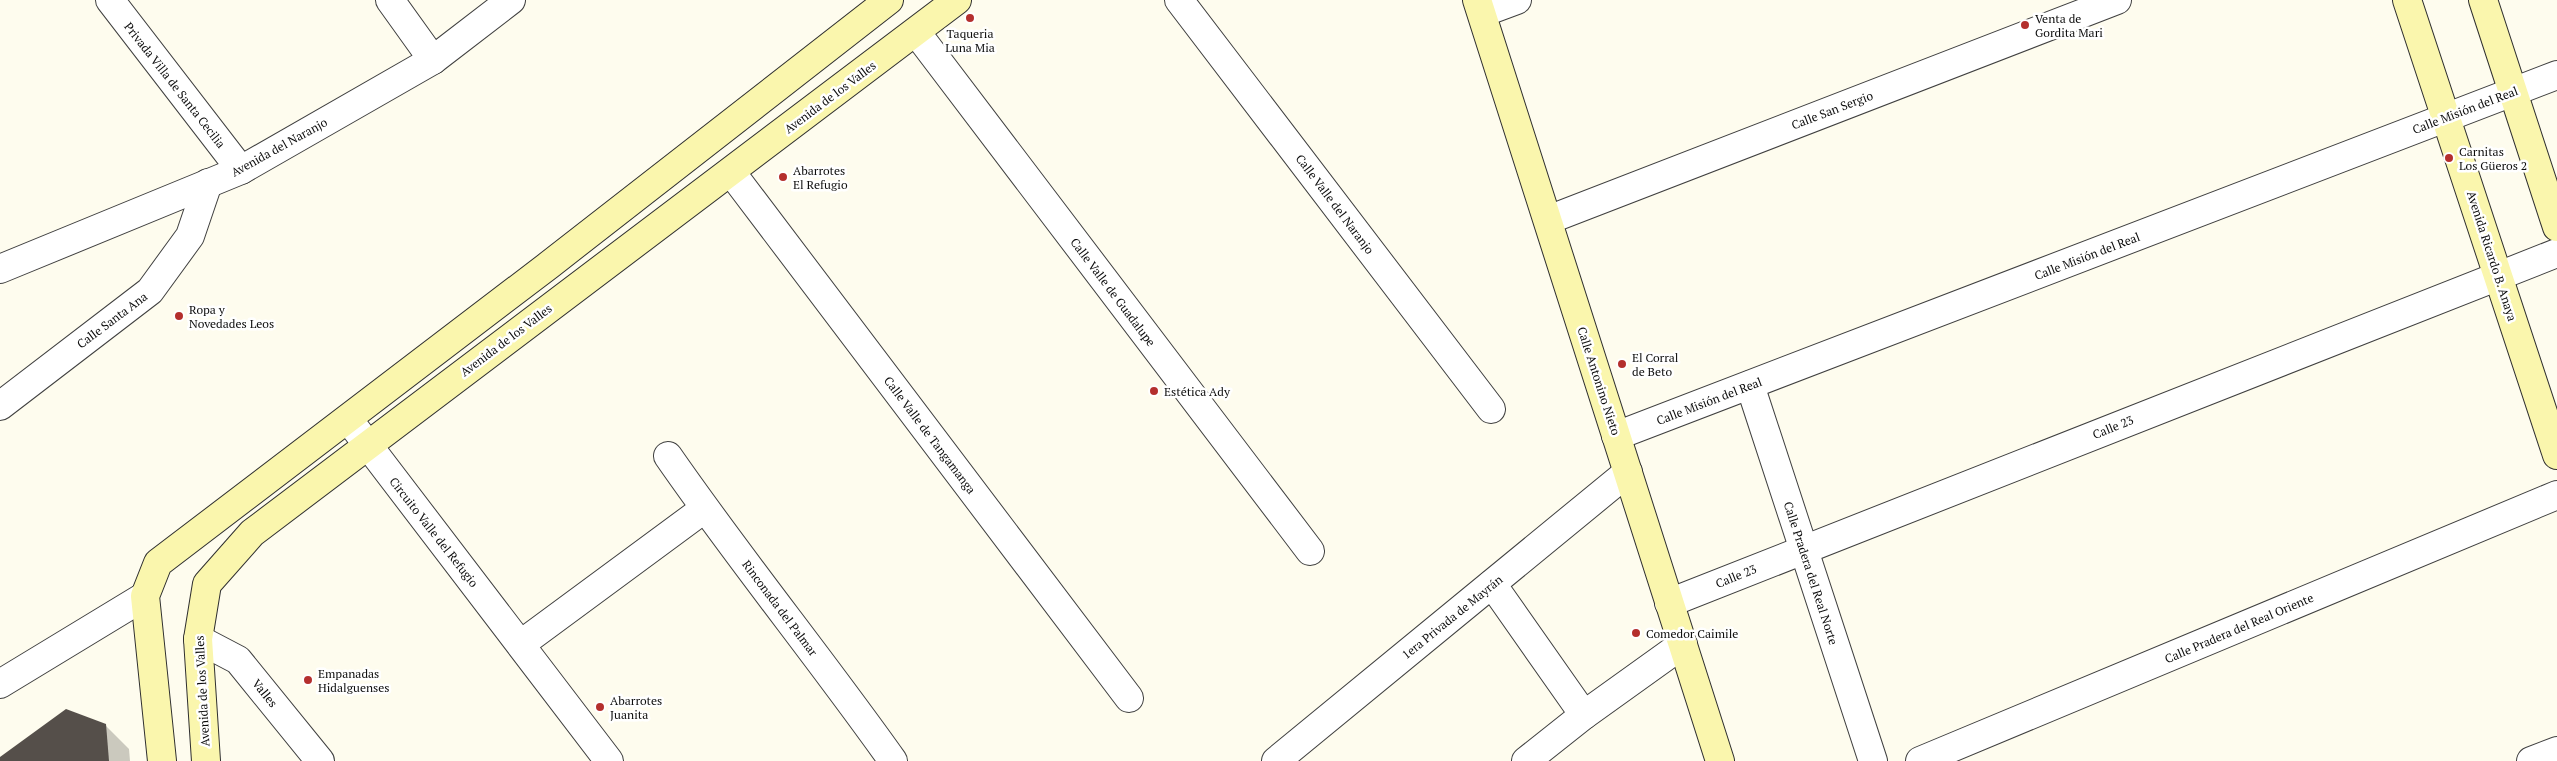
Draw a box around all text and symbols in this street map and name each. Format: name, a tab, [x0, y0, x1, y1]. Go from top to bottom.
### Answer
place label: Venta de Gordita Mari	[2035, 11, 2103, 40]
marker: Taqueria Luna Mia	[964, 12, 976, 24]
street label: Privada Villa de Santa Cecilia	[121, 19, 229, 151]
marker: Venta de Gordita Mari	[2019, 19, 2031, 31]
place label: Taqueria Luna Mia	[945, 26, 995, 55]
street label: Avenida de los Valles	[781, 58, 879, 136]
street label: Calle Misión del Real	[2410, 83, 2520, 137]
street label: Calle San Sergio	[1789, 87, 1875, 132]
street label: Avenida del Naranjo	[228, 114, 330, 180]
place label: Carnitas Los Güeros 2	[2459, 144, 2527, 173]
street label: Calle Valle del Naranjo	[1293, 151, 1378, 257]
marker: Carnitas Los Güeros 2	[2443, 152, 2455, 164]
place label: Abarrotes El Refugio	[793, 163, 848, 192]
marker: Abarrotes El Refugio	[777, 171, 789, 183]
street label: Avenida Ricardo B. Anaya	[2464, 189, 2520, 323]
street label: Calle Misión del Real	[2032, 229, 2142, 283]
street label: Calle Valle de Guadalupe	[1067, 235, 1159, 349]
street label: Calle Santa Ana	[74, 289, 150, 351]
street label: Avenida de los Valles	[457, 301, 555, 379]
place label: Ropa y Novedades Leos	[189, 302, 274, 331]
marker: Ropa y Novedades Leos	[173, 310, 185, 322]
street label: Calle Antonino Nieto	[1574, 325, 1624, 437]
place label: El Corral de Beto	[1632, 350, 1679, 379]
marker: El Corral de Beto	[1616, 358, 1628, 370]
street label: Calle Valle de Tangamanga	[881, 373, 979, 497]
street label: Calle Misión del Real	[1654, 374, 1764, 428]
place label: Estética Ady	[1164, 384, 1231, 399]
marker: Estética Ady	[1148, 385, 1160, 397]
street label: Calle 23	[2090, 412, 2136, 442]
street label: Circuito Valle del Refugio	[386, 474, 482, 590]
street label: Calle Pradera del Real Norte	[1781, 499, 1841, 647]
street label: Rinconada del Palmar	[739, 557, 821, 659]
street label: Calle 23	[1713, 561, 1759, 591]
street label: 1era Privada de Mayrán	[1399, 572, 1505, 662]
street label: Calle Pradera del Real Oriente	[2162, 590, 2316, 666]
place label: Comedor Caimile	[1646, 626, 1738, 641]
marker: Comedor Caimile	[1630, 627, 1642, 639]
street label: Avenida de los Valles	[192, 635, 212, 747]
place label: Empanadas Hidalguenses	[318, 666, 389, 695]
marker: Empanadas Hidalguenses	[302, 674, 314, 686]
street label: Valles	[249, 676, 281, 710]
place label: Abarrotes Juanita	[610, 693, 662, 722]
marker: Abarrotes Juanita	[594, 701, 606, 713]

